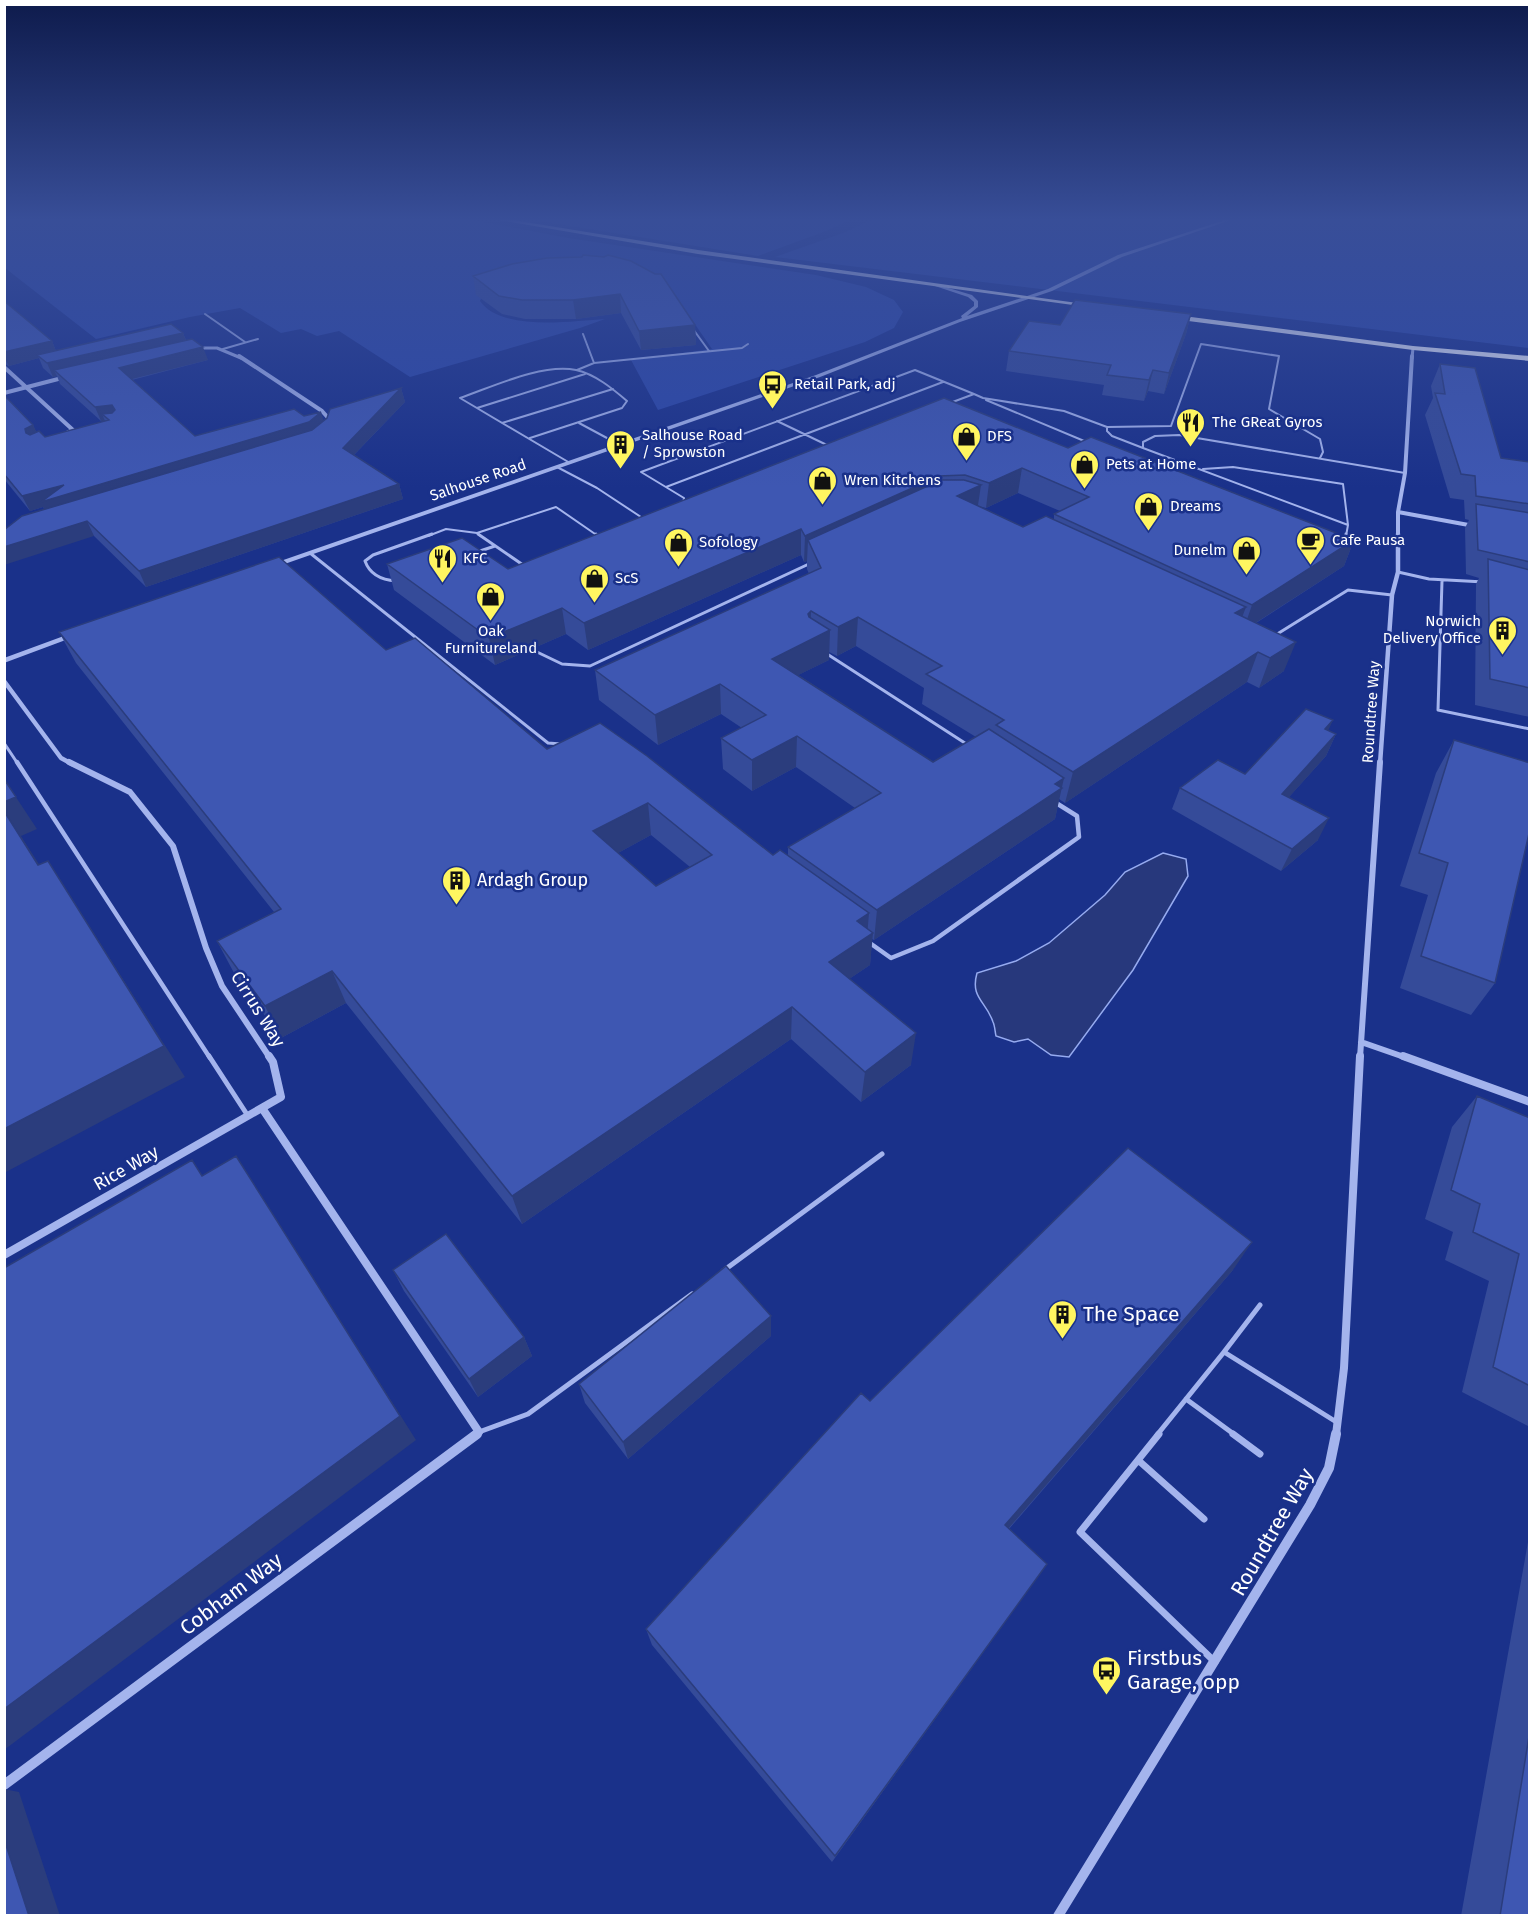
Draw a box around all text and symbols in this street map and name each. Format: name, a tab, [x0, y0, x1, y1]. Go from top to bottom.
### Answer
bus stop icon: Retail Park, adj	[757, 368, 789, 410]
place label: Retail Park, adj	[794, 375, 896, 393]
restaurant icon: The GReat Gyros	[1175, 406, 1207, 448]
place label: The GReat Gyros	[1212, 413, 1323, 431]
shop icon: DFS	[950, 420, 982, 462]
place label: Salhouse Road / Sprowston	[642, 426, 743, 461]
place label: DFS	[987, 427, 1012, 445]
building icon: Salhouse Road / Sprowston	[605, 428, 637, 470]
shop icon: Pets at Home	[1069, 448, 1101, 490]
street label: Salhouse Road	[428, 455, 528, 505]
place label: Pets at Home	[1106, 455, 1196, 473]
shop icon: Wren Kitchens	[807, 464, 839, 506]
place label: Wren Kitchens	[844, 471, 941, 489]
shop icon: Dreams	[1133, 490, 1165, 532]
place label: Dreams	[1170, 497, 1221, 515]
cafe icon: Cafe Pausa	[1295, 524, 1327, 566]
shop icon: Sofology	[662, 526, 694, 568]
place label: Cafe Pausa	[1332, 531, 1405, 549]
place label: Sofology	[699, 533, 758, 551]
shop icon: Dunelm	[1231, 534, 1263, 576]
place label: Dunelm	[1173, 541, 1226, 559]
restaurant icon: KFC	[426, 542, 458, 584]
place label: KFC	[463, 549, 488, 567]
shop icon: ScS	[578, 562, 610, 604]
place label: ScS	[615, 569, 639, 587]
shop icon: Oak Furnitureland	[475, 580, 507, 622]
place label: Norwich Delivery Office	[1383, 612, 1481, 647]
building icon: Norwich Delivery Office	[1486, 614, 1518, 656]
place label: Oak Furnitureland	[445, 622, 537, 657]
street label: Roundtree Way	[1358, 660, 1384, 764]
building icon: Ardagh Group	[440, 864, 472, 906]
place label: Ardagh Group	[477, 869, 588, 891]
street label: Cirrus Way	[226, 967, 290, 1051]
street label: Rice Way	[90, 1141, 163, 1195]
building icon: The Space	[1046, 1298, 1078, 1340]
place label: The Space	[1083, 1301, 1179, 1327]
street label: Roundtree Way	[1225, 1463, 1319, 1601]
street label: Cobham Way	[175, 1547, 288, 1641]
place label: Firstbus Garage, opp	[1127, 1645, 1240, 1695]
bus stop icon: Firstbus Garage, opp	[1090, 1654, 1122, 1696]

